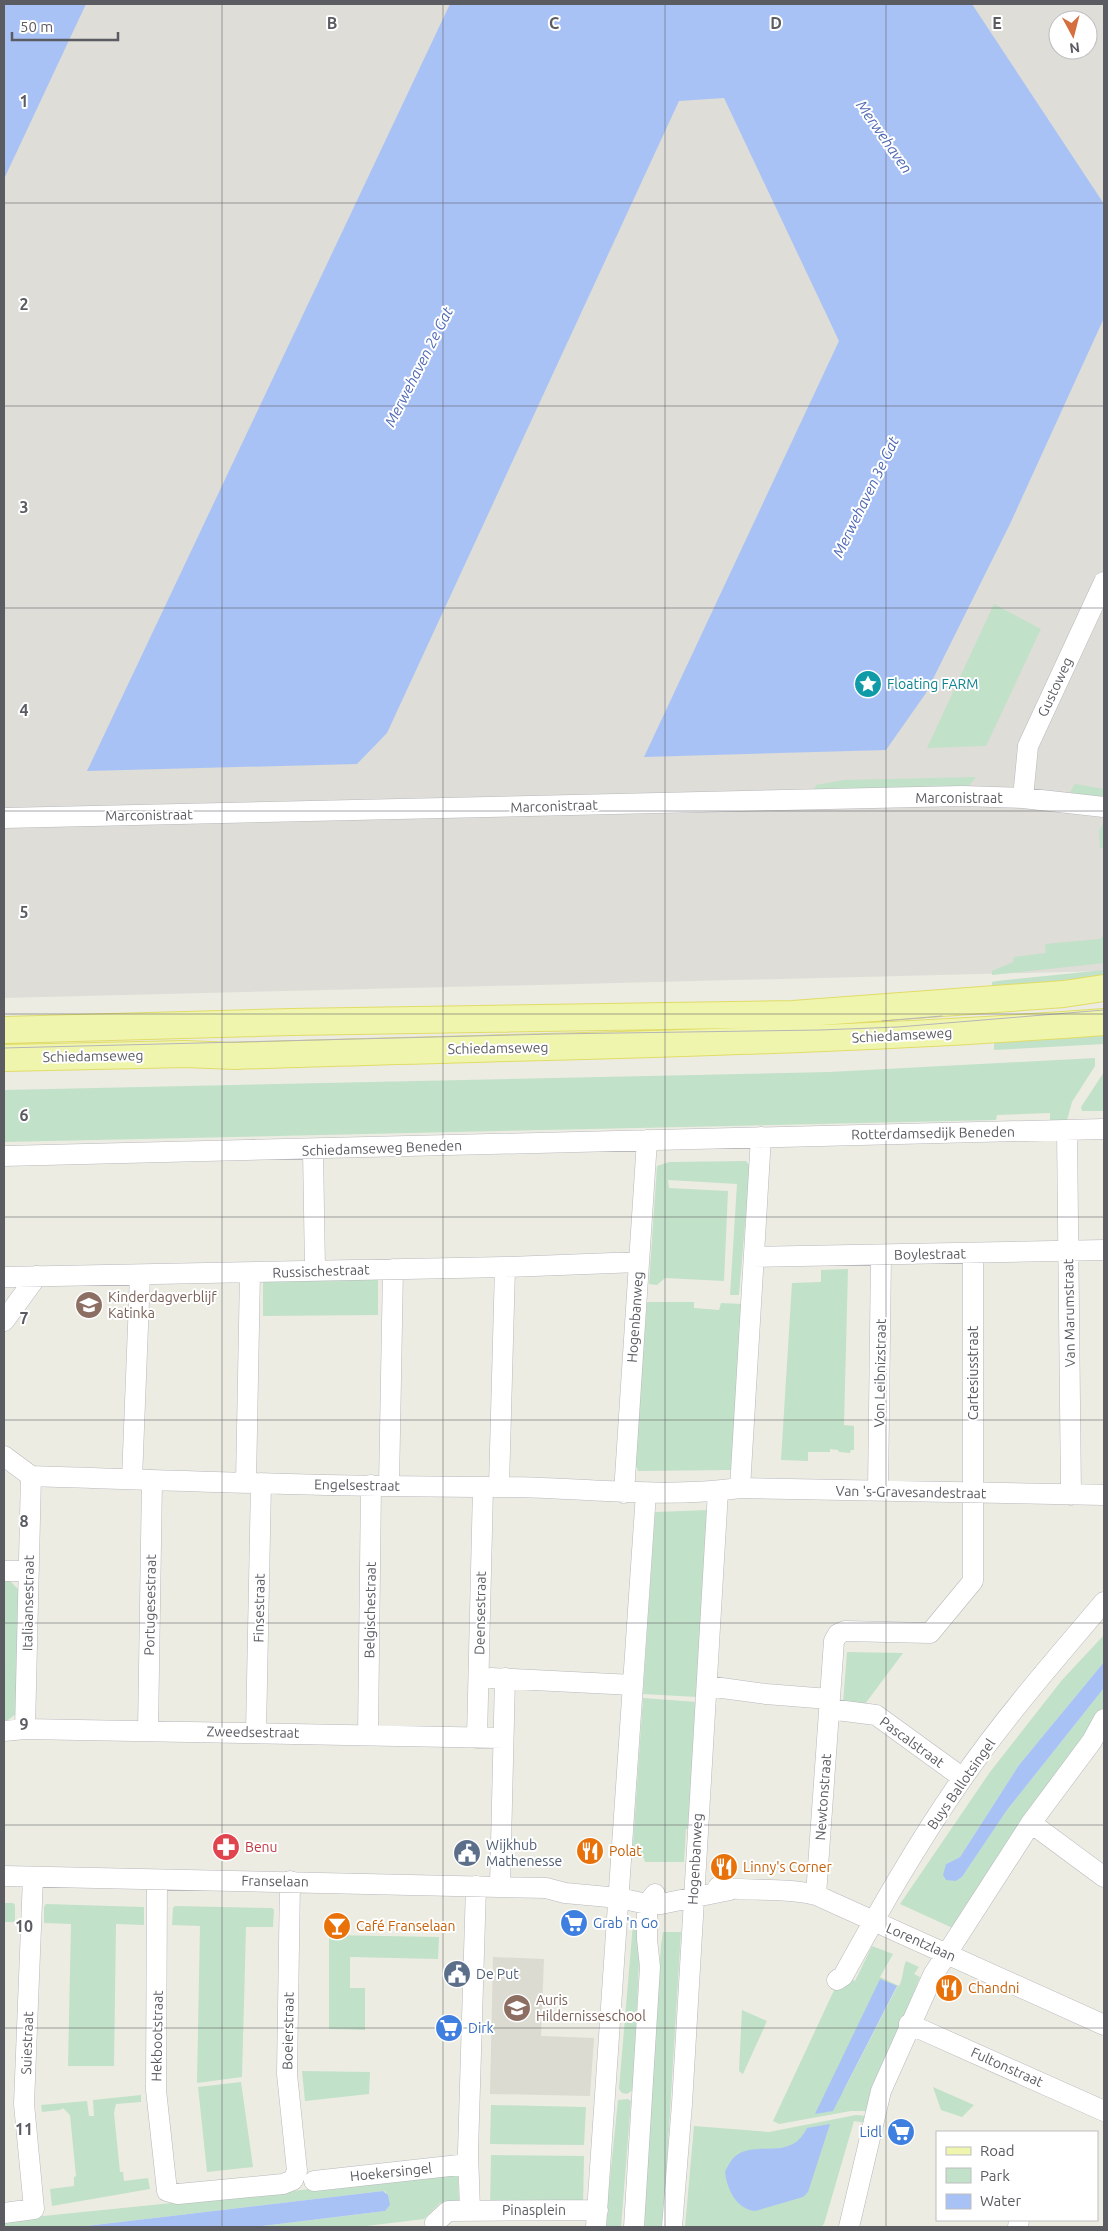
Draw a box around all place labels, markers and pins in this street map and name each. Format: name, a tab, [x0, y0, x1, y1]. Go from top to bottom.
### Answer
place icon: Floating FARM	[853, 669, 883, 699]
place label: Floating FARM	[887, 676, 978, 692]
place label: Kinderdagverblijf Katinka	[108, 1289, 217, 1321]
school or university icon: Kinderdagverblijf Katinka	[74, 1290, 104, 1320]
pharmacy icon: Benu	[211, 1832, 241, 1862]
restaurant icon: Polat	[575, 1836, 605, 1866]
place label: Wijkhub Mathenesse	[486, 1837, 562, 1869]
public building icon: Wijkhub Mathenesse	[452, 1838, 482, 1868]
place label: Benu	[245, 1839, 278, 1855]
place label: Polat	[609, 1843, 642, 1859]
restaurant icon: Linny's Corner	[709, 1852, 739, 1882]
place label: Linny's Corner	[743, 1859, 833, 1875]
supermarket icon: Grab 'n Go	[559, 1908, 589, 1938]
bar icon: Café Franselaan	[322, 1911, 352, 1941]
place label: Grab 'n Go	[593, 1915, 658, 1931]
place label: Café Franselaan	[356, 1918, 456, 1934]
public building icon: De Put	[442, 1959, 472, 1989]
place label: De Put	[476, 1966, 519, 1982]
restaurant icon: Chandni	[934, 1973, 964, 2003]
place label: Chandni	[968, 1980, 1019, 1996]
place label: Auris Hildernisseschool	[536, 1992, 646, 2024]
school or university icon: Auris Hildernisseschool	[502, 1993, 532, 2023]
supermarket icon: Dirk	[434, 2013, 464, 2043]
place label: Dirk	[468, 2020, 494, 2036]
supermarket icon: Lidl	[886, 2117, 916, 2147]
place label: Lidl	[860, 2124, 882, 2140]

